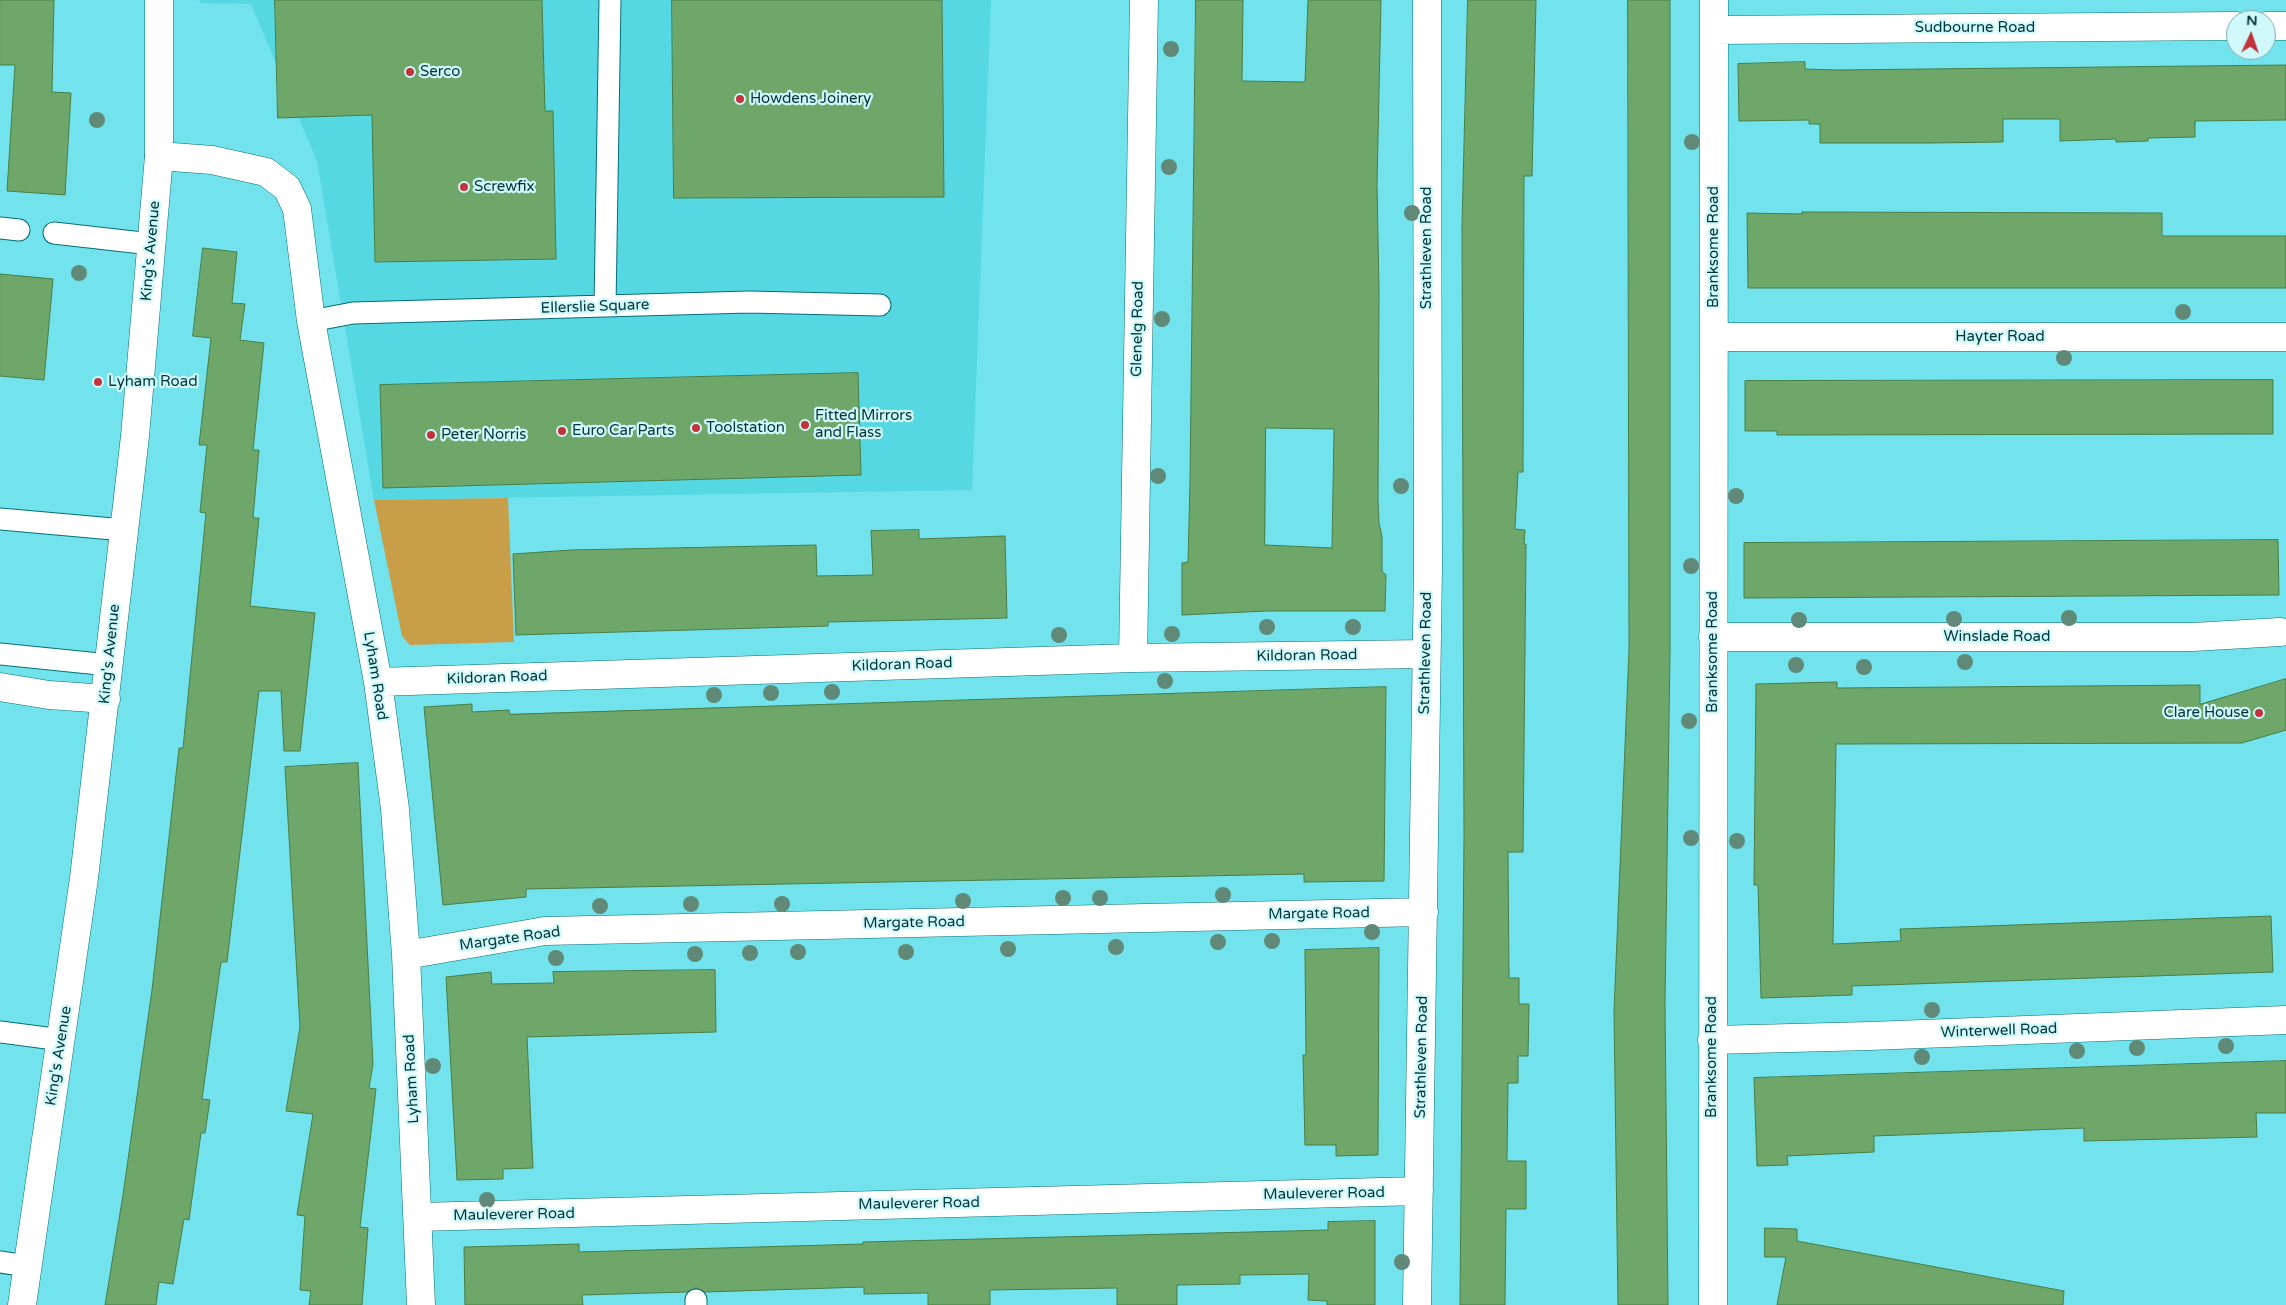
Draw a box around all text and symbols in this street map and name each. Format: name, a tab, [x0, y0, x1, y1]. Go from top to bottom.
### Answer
north arrow	[2226, 10, 2276, 60]
text: N	[2246, 12, 2258, 29]
street label: Sudbourne Road	[1915, 19, 2035, 37]
place label: Serco	[420, 63, 460, 81]
marker: Serco	[404, 66, 416, 78]
place label: Howdens Joinery	[750, 90, 871, 108]
marker: Howdens Joinery	[734, 93, 746, 105]
place label: Screwfix	[474, 178, 535, 196]
marker: Screwfix	[458, 181, 470, 193]
street label: Branksome Road	[1705, 186, 1723, 308]
street label: Strathleven Road	[1418, 187, 1436, 309]
street label: King's Avenue	[138, 200, 164, 302]
street label: Glenelg Road	[1128, 281, 1148, 377]
street label: Ellerslie Square	[540, 296, 650, 318]
street label: Hayter Road	[1955, 328, 2045, 346]
place label: Lyham Road	[108, 373, 198, 391]
marker: Lyham Road	[92, 376, 104, 388]
place label: Fitted Mirrors and Flass	[815, 407, 912, 442]
place label: Toolstation	[706, 419, 785, 437]
marker: Fitted Mirrors and Flass	[799, 419, 811, 431]
place label: Euro Car Parts	[572, 422, 674, 440]
marker: Toolstation	[690, 422, 702, 434]
marker: Euro Car Parts	[556, 425, 568, 437]
place label: Peter Norris	[441, 426, 526, 444]
marker: Peter Norris	[425, 429, 437, 441]
street label: Strathleven Road	[1416, 591, 1436, 715]
street label: Branksome Road	[1704, 591, 1722, 713]
street label: King's Avenue	[96, 603, 124, 705]
street label: Winslade Road	[1944, 628, 2050, 646]
street label: Lyham Road	[359, 630, 391, 722]
street label: Kildoran Road	[1256, 646, 1358, 666]
street label: Kildoran Road	[851, 654, 953, 676]
street label: Kildoran Road	[446, 667, 548, 689]
place label: Clare House	[2163, 704, 2249, 722]
marker: Clare House	[2253, 707, 2265, 719]
street label: Margate Road	[1268, 904, 1370, 924]
street label: Margate Road	[863, 913, 965, 933]
street label: Margate Road	[458, 923, 562, 955]
street label: Strathleven Road	[1412, 995, 1432, 1119]
street label: Branksome Road	[1703, 996, 1721, 1118]
street label: King's Avenue	[42, 1005, 76, 1107]
street label: Winterwell Road	[1940, 1020, 2058, 1042]
street label: Lyham Road	[401, 1034, 423, 1124]
street label: Mauleverer Road	[1263, 1184, 1385, 1204]
street label: Mauleverer Road	[858, 1194, 980, 1214]
street label: Mauleverer Road	[453, 1205, 575, 1225]

